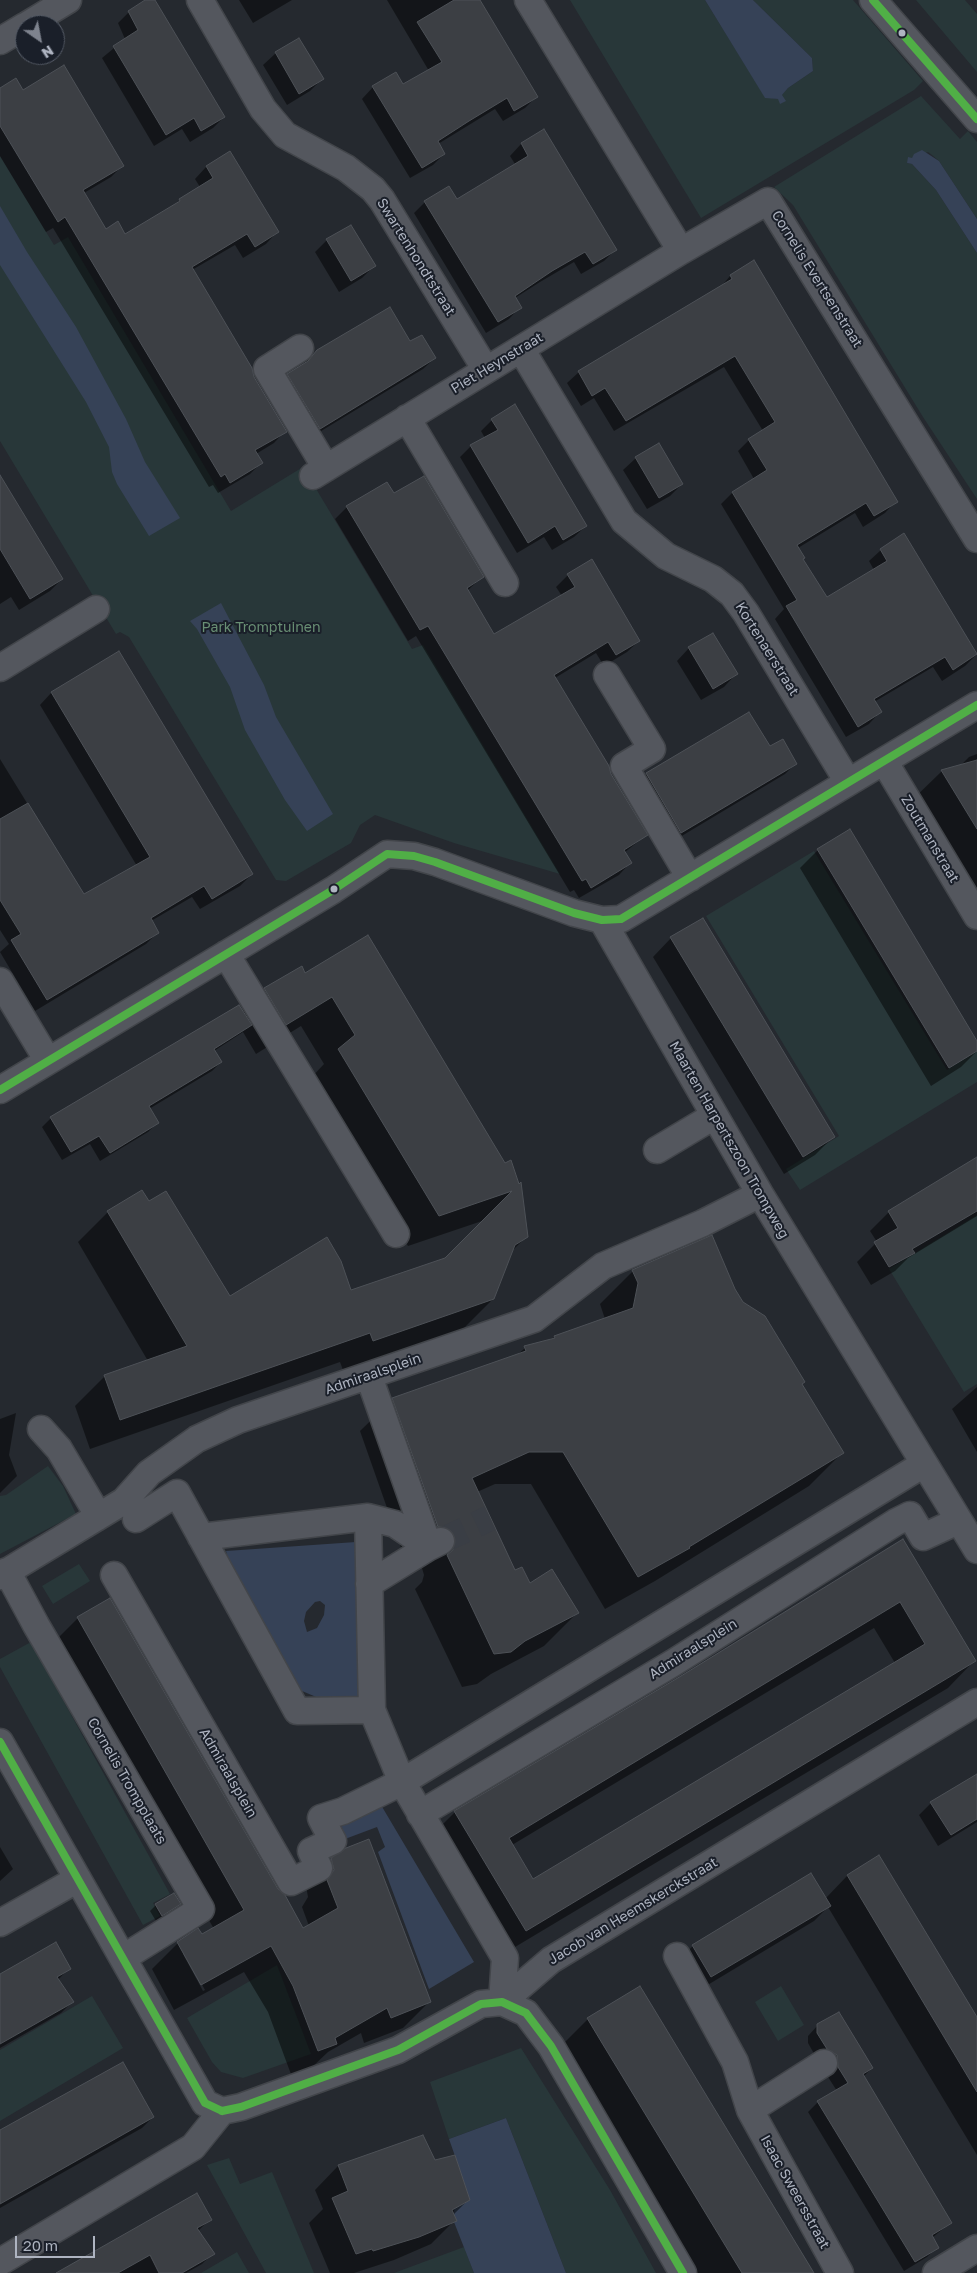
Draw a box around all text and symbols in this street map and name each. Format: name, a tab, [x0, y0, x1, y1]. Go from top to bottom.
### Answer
north arrow	[15, 15, 65, 65]
unlabelled marker	[897, 28, 907, 38]
text: N	[39, 42, 57, 62]
street label: Swartenhondtstraat	[373, 195, 459, 319]
street label: Cornelis Evertsenstraat	[768, 207, 866, 351]
street label: Piet Heynstraat	[448, 329, 546, 397]
street label: Kortenaerstraat	[732, 599, 802, 699]
park label: Park Tromptuinen	[201, 620, 321, 636]
street label: Zoutmanstraat	[897, 792, 963, 886]
unlabelled marker	[329, 884, 339, 894]
street label: Maarten Harpertszoon Trompweg	[665, 1038, 793, 1242]
street label: Admiraalsplein	[323, 1350, 423, 1398]
street label: Admiraalsplein	[646, 1615, 740, 1683]
street label: Cornelis Trompplaats	[84, 1715, 170, 1847]
street label: Admiraalsplein	[196, 1725, 260, 1821]
street label: Jacob van Heemskerckstraat	[545, 1854, 721, 1968]
street label: Isaac Sweersstraat	[757, 2132, 833, 2252]
scale bar	[18, 2226, 98, 2258]
text: 20 m	[23, 2236, 58, 2254]

